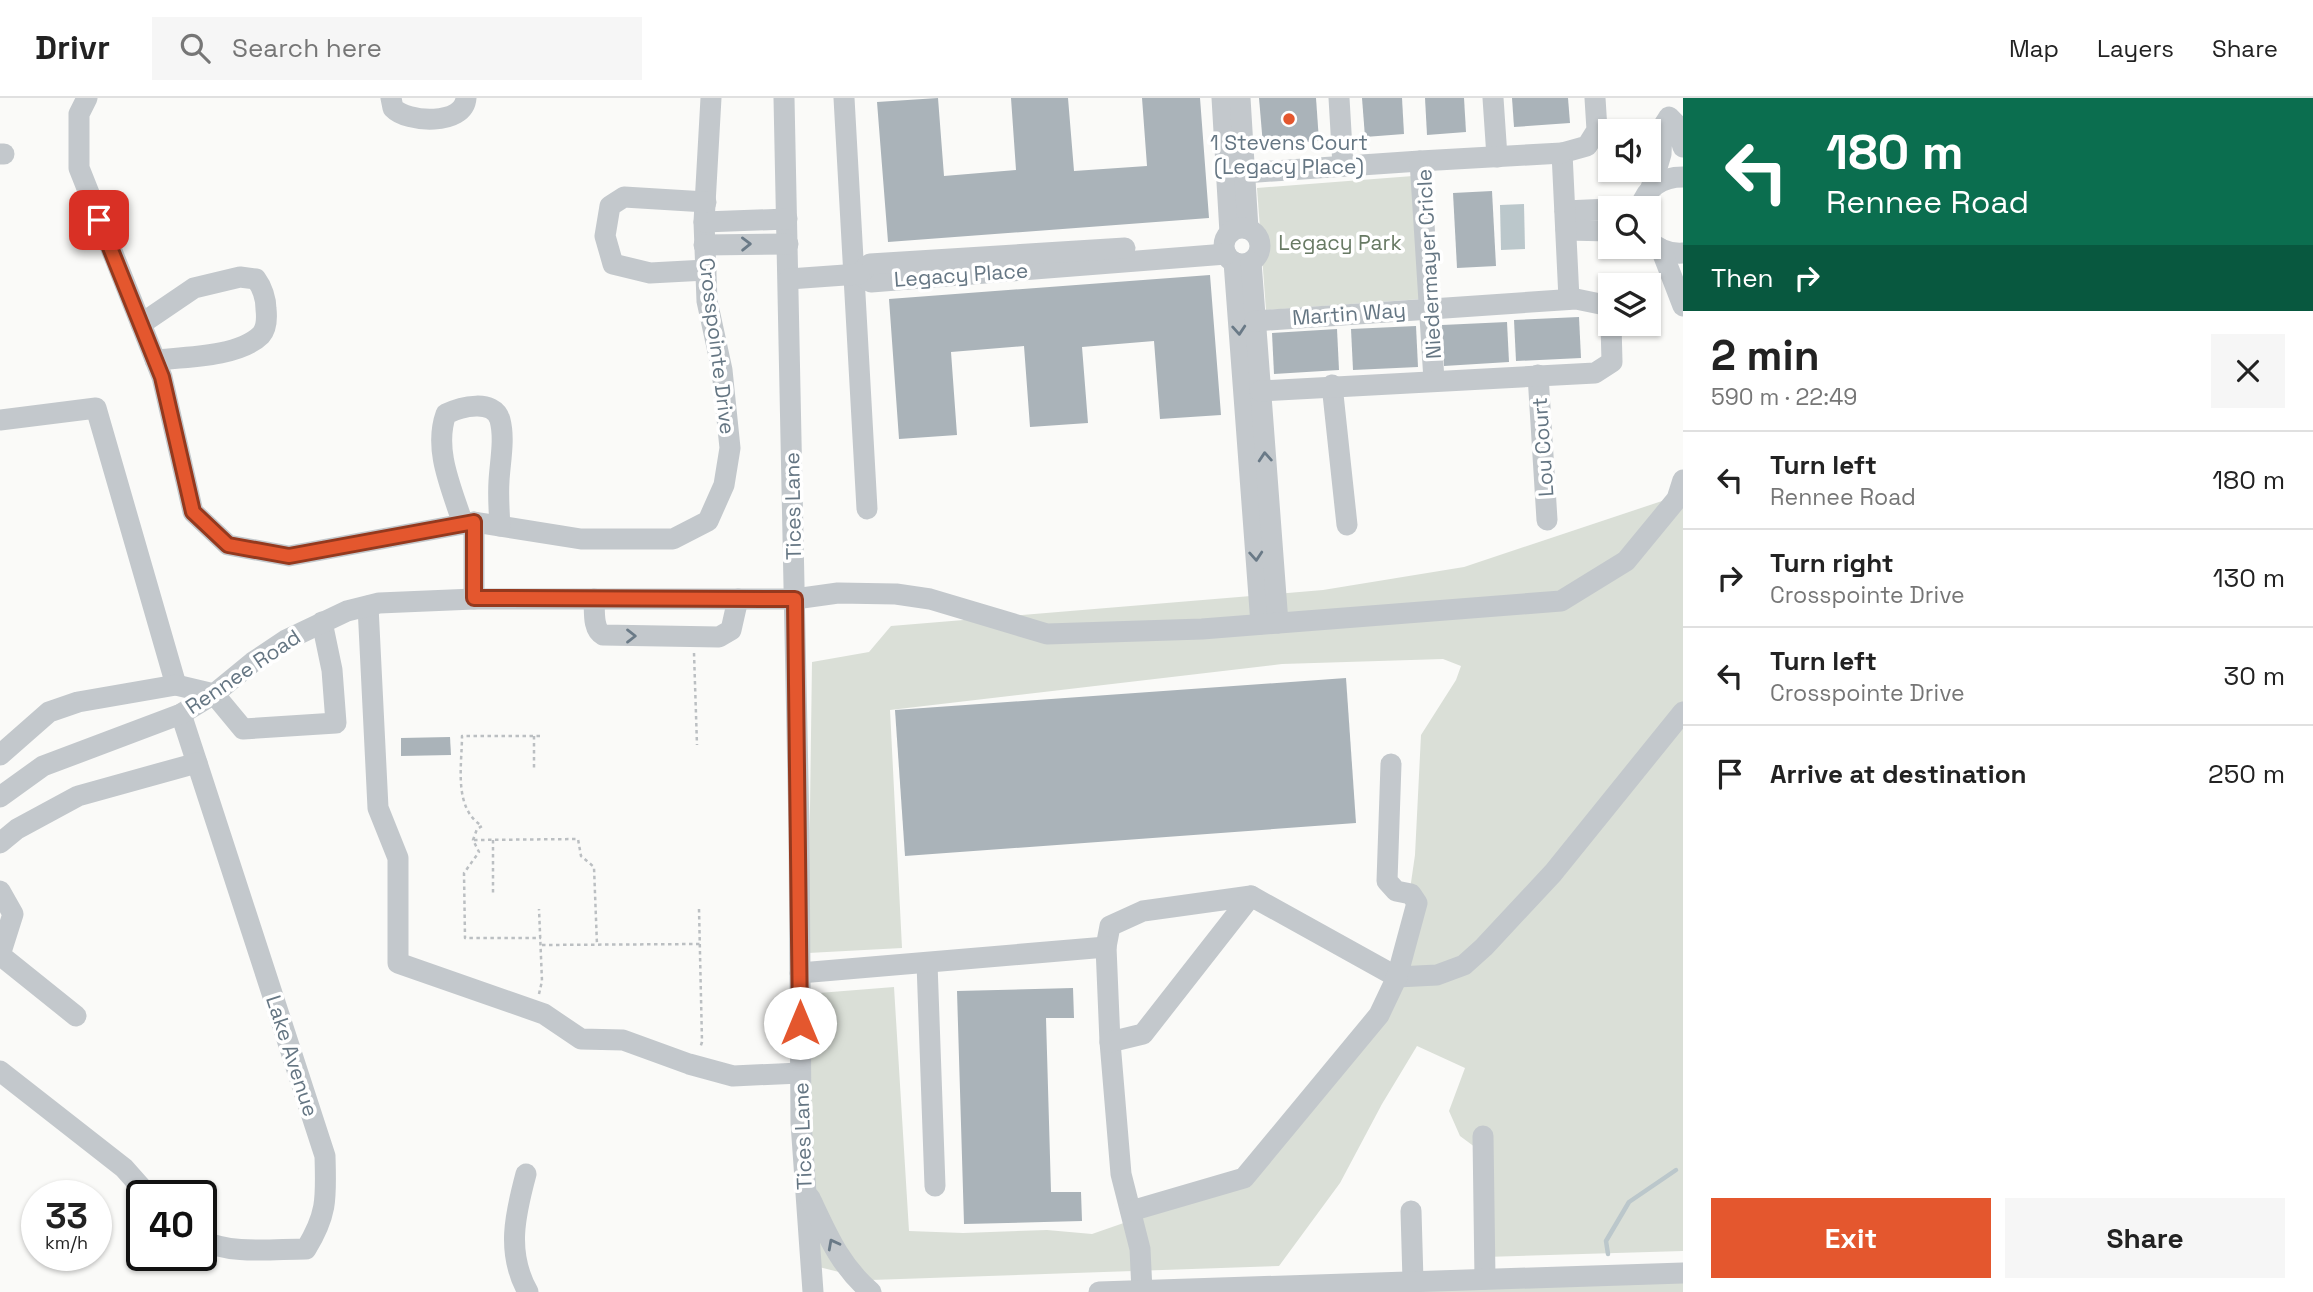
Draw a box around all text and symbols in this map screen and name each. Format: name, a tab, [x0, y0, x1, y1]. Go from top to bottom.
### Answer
search box	[152, 17, 642, 80]
text: Drivr	[35, 27, 110, 69]
icon: search	[176, 29, 214, 67]
text: Search here	[232, 31, 382, 65]
text: Map	[2009, 33, 2059, 64]
text: Layers	[2097, 33, 2174, 64]
text: Share	[2212, 33, 2278, 64]
marker: 1 Stevens Court (Legacy Place)	[1281, 111, 1297, 127]
map controls	[1598, 119, 1661, 336]
button: sound	[1598, 119, 1661, 182]
text: 180 m	[1826, 121, 1964, 183]
icon: left	[1711, 126, 1802, 217]
place label: 1 Stevens Court (Legacy Place)	[1210, 129, 1368, 180]
street label: Niedermayer Cricle	[1410, 168, 1447, 360]
text: Rennee Road	[1826, 182, 2029, 222]
pin	[69, 190, 129, 250]
button: search	[1598, 196, 1661, 259]
icon: arrive	[80, 201, 118, 239]
park label: Legacy Park	[1278, 229, 1402, 256]
one-way arrow	[741, 237, 752, 252]
street label: Crosspointe Drive	[693, 256, 742, 436]
street label: Legacy Place	[893, 256, 1029, 293]
icon: right	[1788, 259, 1826, 297]
text: Then	[1711, 261, 1774, 295]
button: layers	[1598, 273, 1661, 336]
street label: Martin Way	[1291, 296, 1407, 331]
one-way arrow	[1231, 324, 1246, 335]
text: 2 min	[1711, 329, 1820, 382]
button: close	[2211, 334, 2285, 408]
text: 590 m · 22:49	[1711, 382, 1857, 412]
street label: Lou Court	[1526, 396, 1559, 498]
text: Turn left	[1770, 448, 1877, 482]
street label: Tices Lane	[778, 452, 807, 560]
one-way arrow	[1258, 452, 1273, 463]
icon: left	[1711, 461, 1749, 499]
text: 180 m	[2212, 463, 2285, 497]
text: Rennee Road	[1770, 482, 1916, 512]
text: Turn right	[1770, 546, 1894, 580]
one-way arrow	[1248, 551, 1263, 562]
icon: right	[1711, 559, 1749, 597]
text: 130 m	[2213, 561, 2285, 595]
text: Crosspointe Drive	[1770, 580, 1965, 610]
street label: Rennee Road	[180, 623, 305, 720]
one-way arrow	[626, 628, 637, 644]
text: Turn left	[1770, 644, 1877, 678]
icon: left	[1711, 657, 1749, 695]
text: 30 m	[2224, 659, 2285, 693]
text: Crosspointe Drive	[1770, 678, 1965, 708]
icon: arrive	[1711, 755, 1749, 793]
text: Arrive at destination	[1770, 757, 2027, 791]
text: 250 m	[2208, 757, 2285, 791]
position arrow	[763, 986, 837, 1060]
street label: Lake Avenue	[260, 992, 325, 1120]
street label: Tices Lane	[787, 1082, 818, 1190]
speed limit sign: 40	[126, 1180, 217, 1271]
text: 33	[45, 1194, 88, 1238]
button: Exit	[1711, 1198, 1991, 1278]
button: Share	[2005, 1198, 2285, 1278]
text: km/h	[45, 1231, 88, 1254]
one-way arrow	[827, 1238, 841, 1251]

